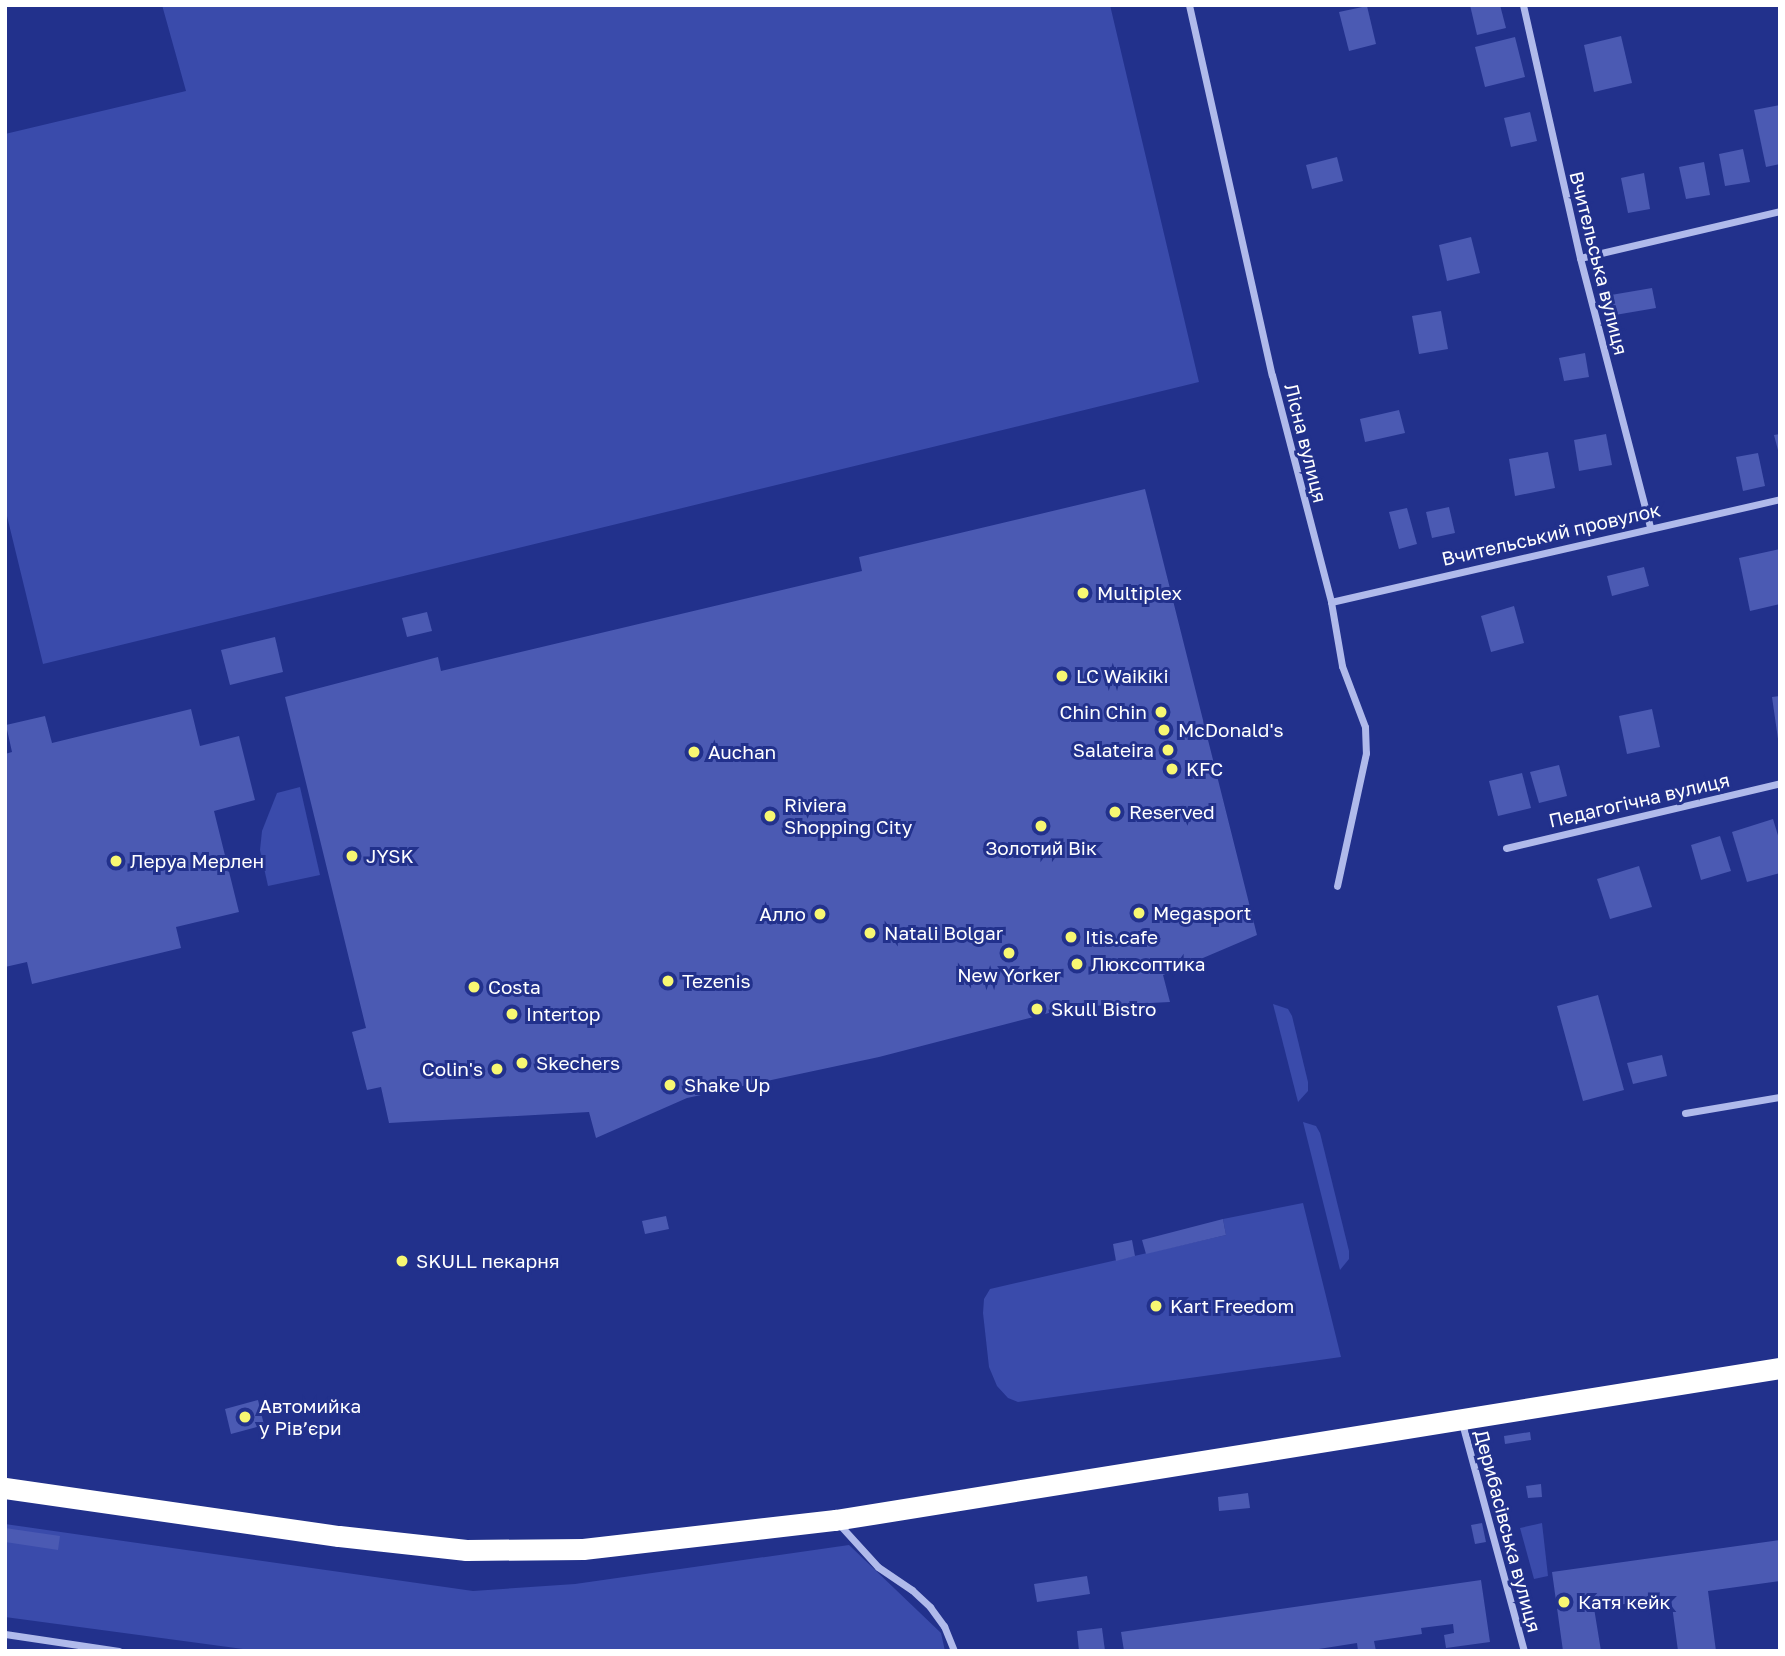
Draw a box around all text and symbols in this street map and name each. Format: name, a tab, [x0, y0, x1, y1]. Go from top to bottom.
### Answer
street label: Вчительська вулиця	[1565, 169, 1633, 357]
street label: Лісна вулиця	[1280, 381, 1332, 505]
street label: Вчительський провулок	[1439, 498, 1663, 570]
place label: Multiplex	[1097, 582, 1182, 604]
marker: Multiplex	[1075, 585, 1091, 601]
place label: LC Waikiki	[1076, 665, 1169, 687]
marker: LC Waikiki	[1054, 668, 1070, 684]
place label: Chin Chin	[1059, 701, 1147, 723]
marker: Chin Chin	[1153, 704, 1169, 720]
place label: McDonald's	[1178, 719, 1284, 741]
marker: McDonald's	[1156, 722, 1172, 738]
place label: Salateira	[1073, 739, 1154, 761]
place label: Auchan	[708, 741, 776, 763]
marker: Salateira	[1160, 742, 1176, 758]
marker: Auchan	[686, 744, 702, 760]
place label: KFC	[1186, 758, 1223, 780]
marker: KFC	[1164, 761, 1180, 777]
street label: Педагогічна вулиця	[1546, 768, 1732, 832]
place label: Riviera Shopping City	[784, 794, 912, 838]
place label: Reserved	[1129, 801, 1215, 823]
marker: Reserved	[1107, 804, 1123, 820]
marker: Riviera Shopping City	[762, 808, 778, 824]
marker: Золотий Вік	[1033, 818, 1049, 834]
place label: Золотий Вік	[985, 837, 1097, 859]
place label: JYSK	[366, 845, 414, 867]
marker: JYSK	[344, 848, 360, 864]
place label: Леруа Мерлен	[130, 850, 264, 872]
marker: Леруа Мерлен	[108, 853, 124, 869]
place label: Megasport	[1153, 902, 1251, 924]
place label: Алло	[759, 903, 806, 925]
marker: Megasport	[1131, 905, 1147, 921]
marker: Алло	[812, 906, 828, 922]
place label: Natali Bolgar	[884, 922, 1003, 944]
marker: Natali Bolgar	[862, 925, 878, 941]
place label: Itis.cafe	[1085, 926, 1158, 948]
marker: Itis.cafe	[1063, 929, 1079, 945]
marker: New Yorker	[1001, 945, 1017, 961]
place label: Люксоптика	[1091, 953, 1205, 975]
marker: Люксоптика	[1069, 956, 1085, 972]
place label: New Yorker	[957, 964, 1061, 986]
place label: Tezenis	[682, 970, 751, 992]
marker: Tezenis	[660, 973, 676, 989]
place label: Costa	[488, 976, 541, 998]
marker: Costa	[466, 979, 482, 995]
place label: Skull Bistro	[1051, 998, 1156, 1020]
marker: Skull Bistro	[1029, 1001, 1045, 1017]
place label: Intertop	[526, 1003, 601, 1025]
marker: Intertop	[504, 1006, 520, 1022]
place label: Skechers	[536, 1052, 620, 1074]
marker: Skechers	[514, 1055, 530, 1071]
place label: Colin's	[422, 1058, 483, 1080]
marker: Colin's	[489, 1061, 505, 1077]
place label: Shake Up	[684, 1074, 770, 1096]
marker: Shake Up	[662, 1077, 678, 1093]
place label: SKULL пекарня	[416, 1250, 560, 1272]
marker: SKULL пекарня	[394, 1253, 410, 1269]
place label: Kart Freedom	[1170, 1295, 1294, 1317]
marker: Kart Freedom	[1148, 1298, 1164, 1314]
place label: Автомийка у Рівʼєри	[259, 1395, 361, 1439]
marker: Автомийка у Рівʼєри	[237, 1409, 253, 1425]
street label: Дерибасівська вулиця	[1470, 1427, 1546, 1635]
place label: Катя кейк	[1578, 1591, 1670, 1613]
marker: Катя кейк	[1556, 1594, 1572, 1610]

